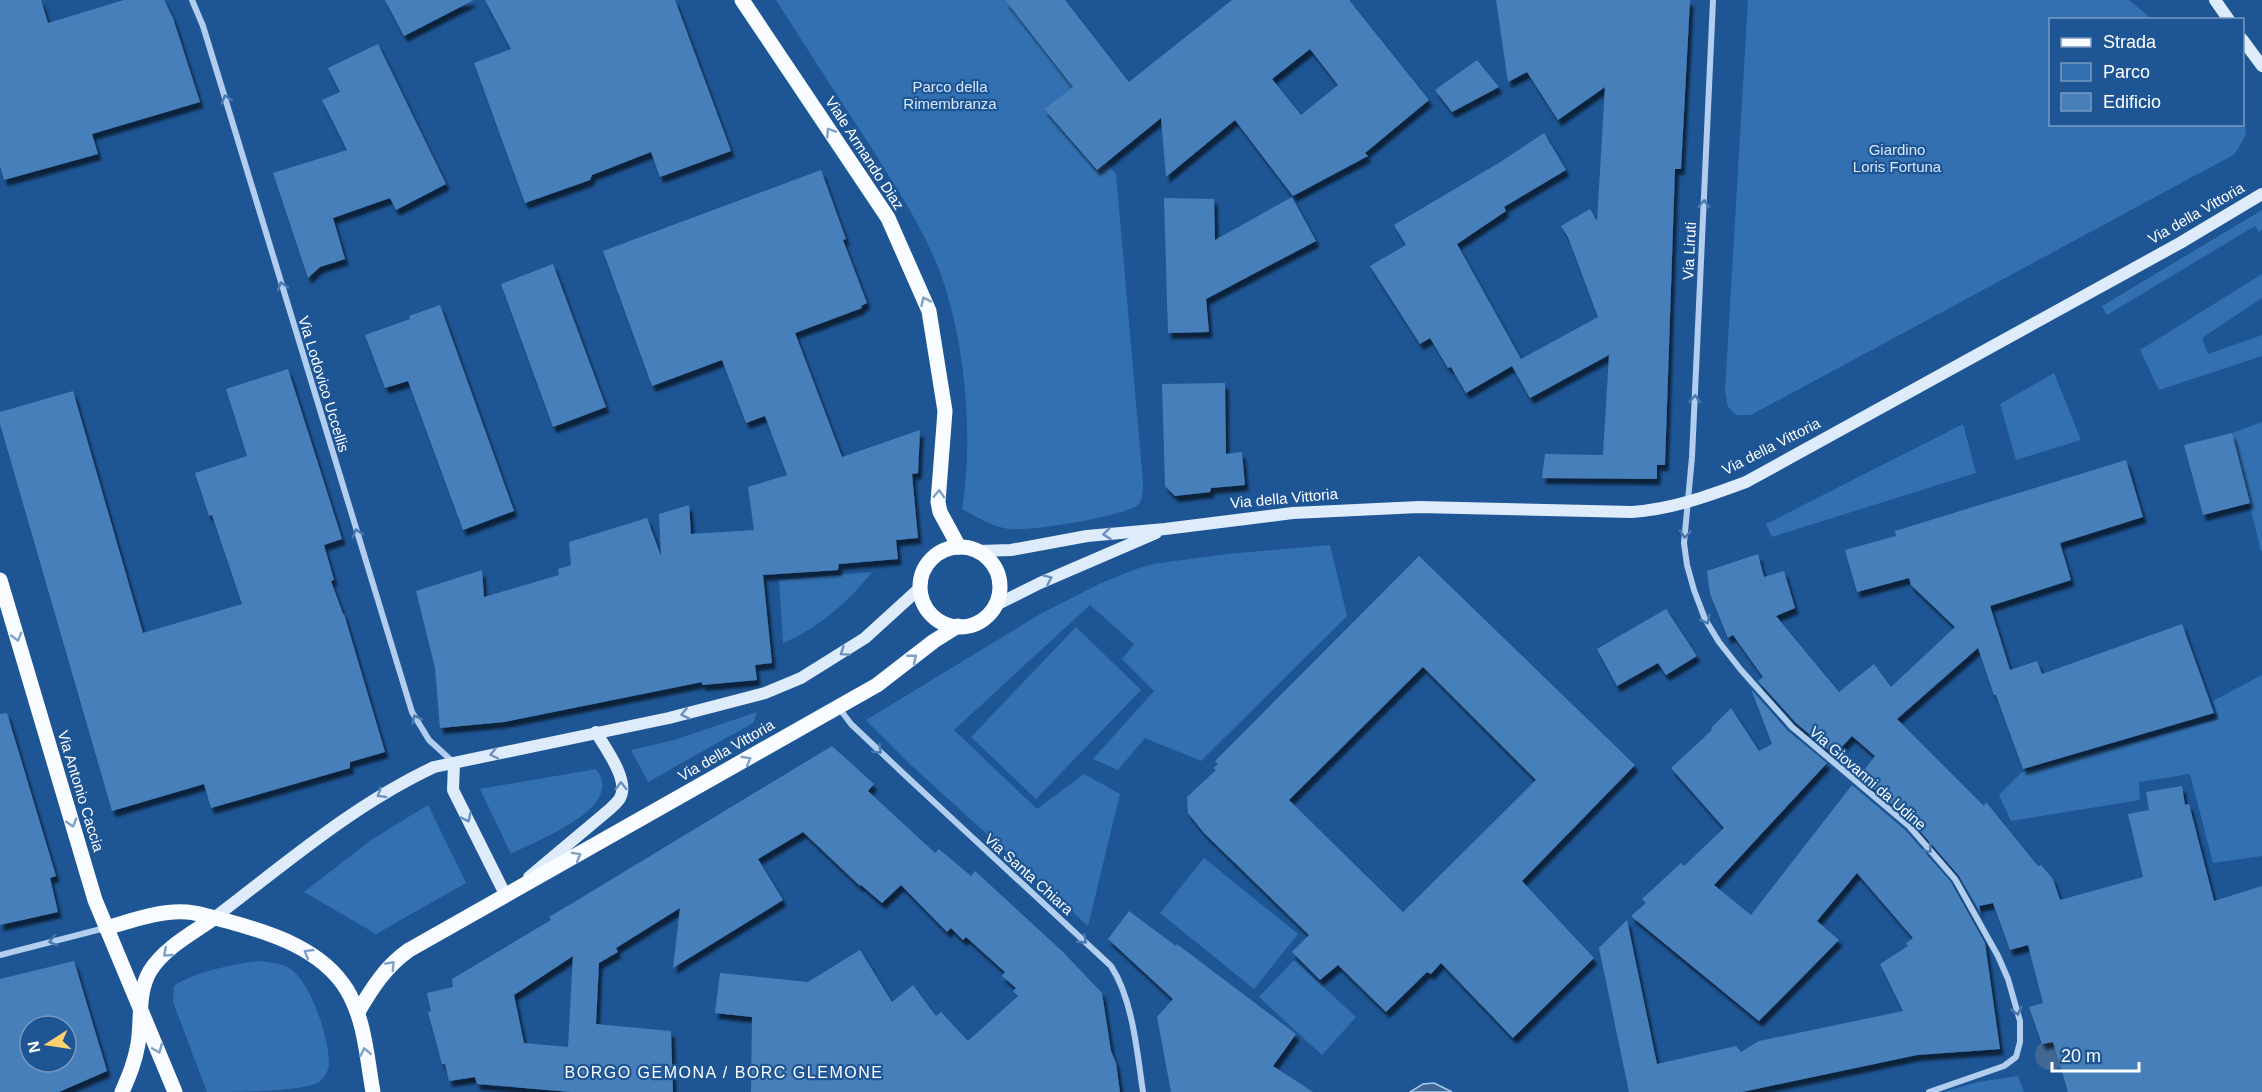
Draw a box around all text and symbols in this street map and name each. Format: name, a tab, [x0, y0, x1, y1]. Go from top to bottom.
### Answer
legend	[2049, 18, 2244, 126]
text: Strada	[2103, 32, 2157, 52]
text: Parco	[2103, 62, 2150, 82]
park label: Parco della Rimembranza	[903, 78, 997, 112]
text: Edificio	[2103, 92, 2161, 112]
street label: Viale Armando Diaz	[822, 93, 908, 213]
one-way arrow	[220, 94, 233, 105]
one-way arrow	[826, 127, 837, 138]
park label: Giardino Loris Fortuna	[1853, 141, 1942, 175]
street label: Via della Vittoria	[2145, 178, 2248, 247]
one-way arrow	[1697, 200, 1710, 209]
street label: Via Liruti	[1679, 222, 1699, 280]
one-way arrow	[277, 281, 289, 292]
one-way arrow	[920, 297, 932, 308]
street label: Via Lodovico Uccellis	[295, 314, 353, 454]
one-way arrow	[1688, 394, 1701, 403]
street label: Via della Vittoria	[1719, 414, 1823, 478]
street label: Via della Vittoria	[1230, 485, 1339, 511]
one-way arrow	[932, 489, 945, 498]
one-way arrow	[1103, 527, 1112, 539]
one-way arrow	[352, 528, 364, 539]
one-way arrow	[1679, 529, 1692, 538]
one-way arrow	[1042, 574, 1053, 586]
one-way arrow	[1699, 614, 1711, 625]
one-way arrow	[10, 631, 22, 641]
one-way arrow	[840, 645, 851, 656]
one-way arrow	[906, 655, 917, 666]
one-way arrow	[680, 707, 690, 720]
one-way arrow	[411, 714, 423, 725]
street label: Via della Vittoria	[675, 715, 778, 784]
street label: Via Giovanni da Udine	[1806, 723, 1930, 833]
street label: Via Antonio Caccia	[55, 728, 108, 854]
one-way arrow	[872, 743, 882, 754]
one-way arrow	[490, 747, 500, 760]
one-way arrow	[741, 756, 751, 767]
one-way arrow	[615, 781, 627, 790]
one-way arrow	[377, 787, 387, 799]
one-way arrow	[459, 811, 471, 822]
one-way arrow	[65, 817, 77, 828]
street label: Via Santa Chiara	[981, 830, 1077, 919]
one-way arrow	[1921, 842, 1932, 853]
one-way arrow	[571, 852, 581, 863]
one-way arrow	[1076, 933, 1087, 944]
one-way arrow	[48, 934, 58, 947]
one-way arrow	[163, 946, 174, 957]
one-way arrow	[304, 948, 314, 960]
one-way arrow	[384, 961, 395, 971]
one-way arrow	[2010, 1006, 2023, 1016]
north arrow	[18, 1014, 78, 1074]
scale bar	[2052, 1035, 2139, 1073]
text: N	[24, 1040, 43, 1054]
one-way arrow	[151, 1043, 163, 1054]
text: 20 m	[2061, 1046, 2101, 1066]
one-way arrow	[359, 1047, 372, 1057]
district label: BORGO GEMONA / BORC GLEMONE	[565, 1064, 883, 1081]

